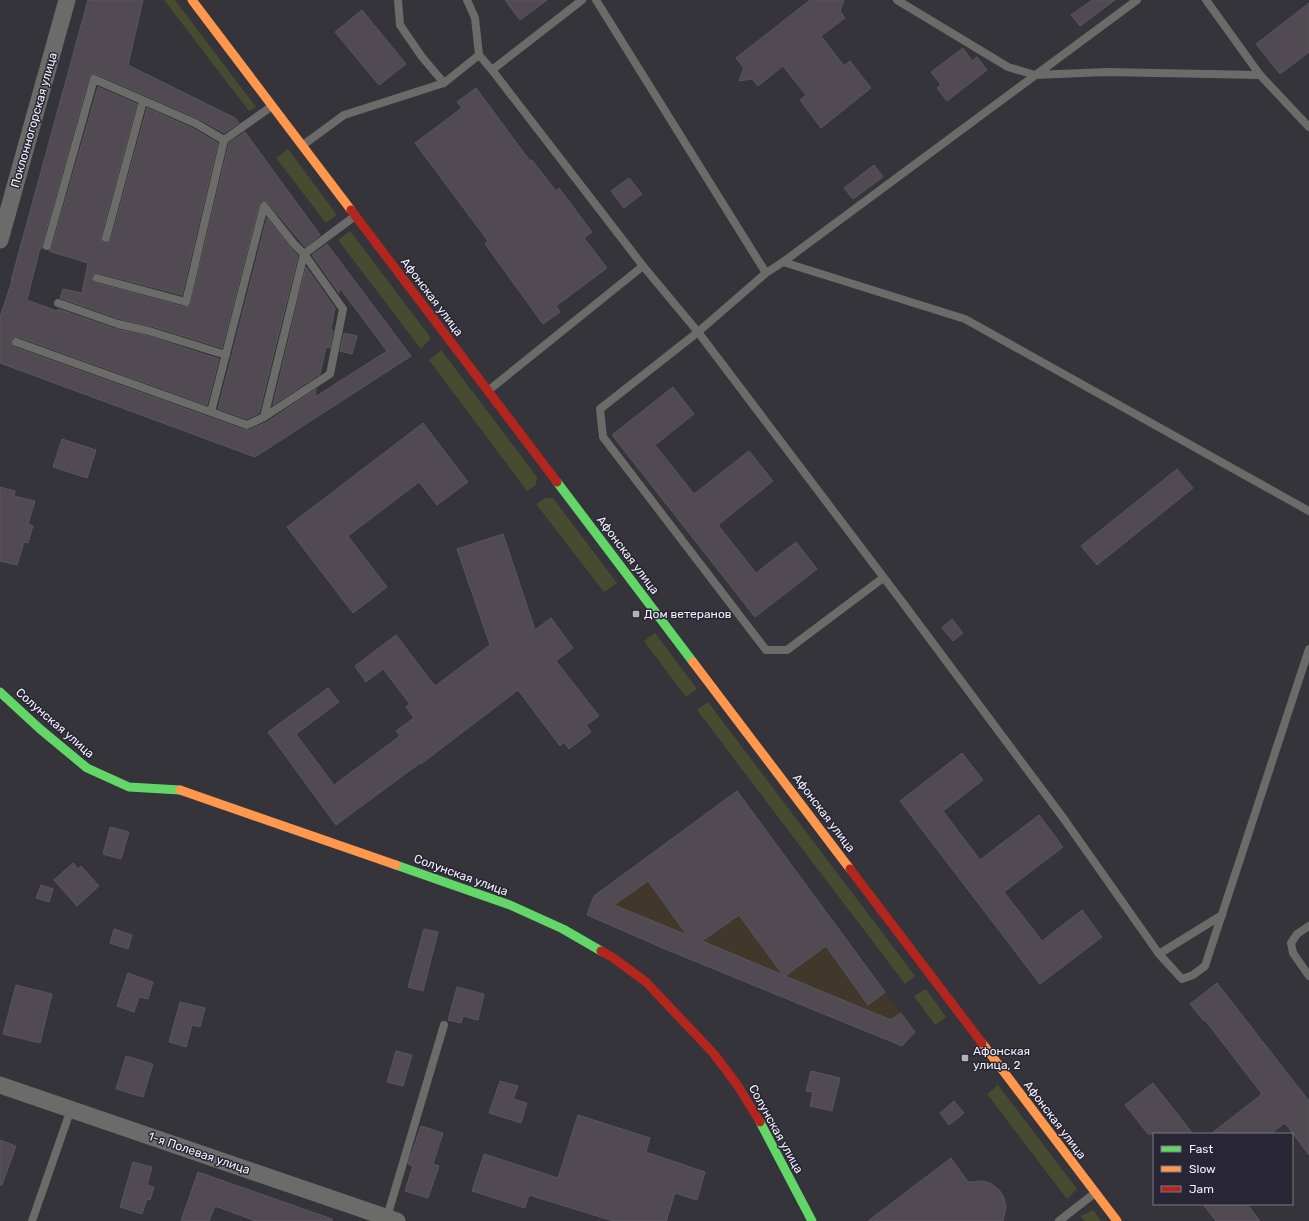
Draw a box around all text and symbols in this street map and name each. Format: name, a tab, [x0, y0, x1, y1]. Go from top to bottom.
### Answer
street label: Поклонногорская улица	[8, 51, 60, 189]
street label: Афонская улица	[398, 255, 466, 339]
street label: Афонская улица	[594, 513, 662, 597]
place label: Дом ветеранов	[644, 607, 732, 621]
marker: Дом ветеранов	[631, 609, 641, 619]
street label: Солунская улица	[13, 685, 97, 761]
street label: Афонская улица	[790, 771, 858, 855]
street label: Солунская улица	[412, 851, 510, 899]
place label: Афонская улица, 2	[973, 1044, 1030, 1072]
marker: Афонская улица, 2	[960, 1053, 970, 1063]
street label: Афонская улица	[1021, 1078, 1089, 1162]
street label: Солунская улица	[746, 1082, 806, 1176]
street label: 1-я Полевая улица	[146, 1129, 252, 1177]
legend	[1153, 1133, 1293, 1205]
text: Fast	[1189, 1142, 1213, 1156]
text: Slow	[1189, 1162, 1216, 1176]
text: Jam	[1189, 1182, 1214, 1196]

